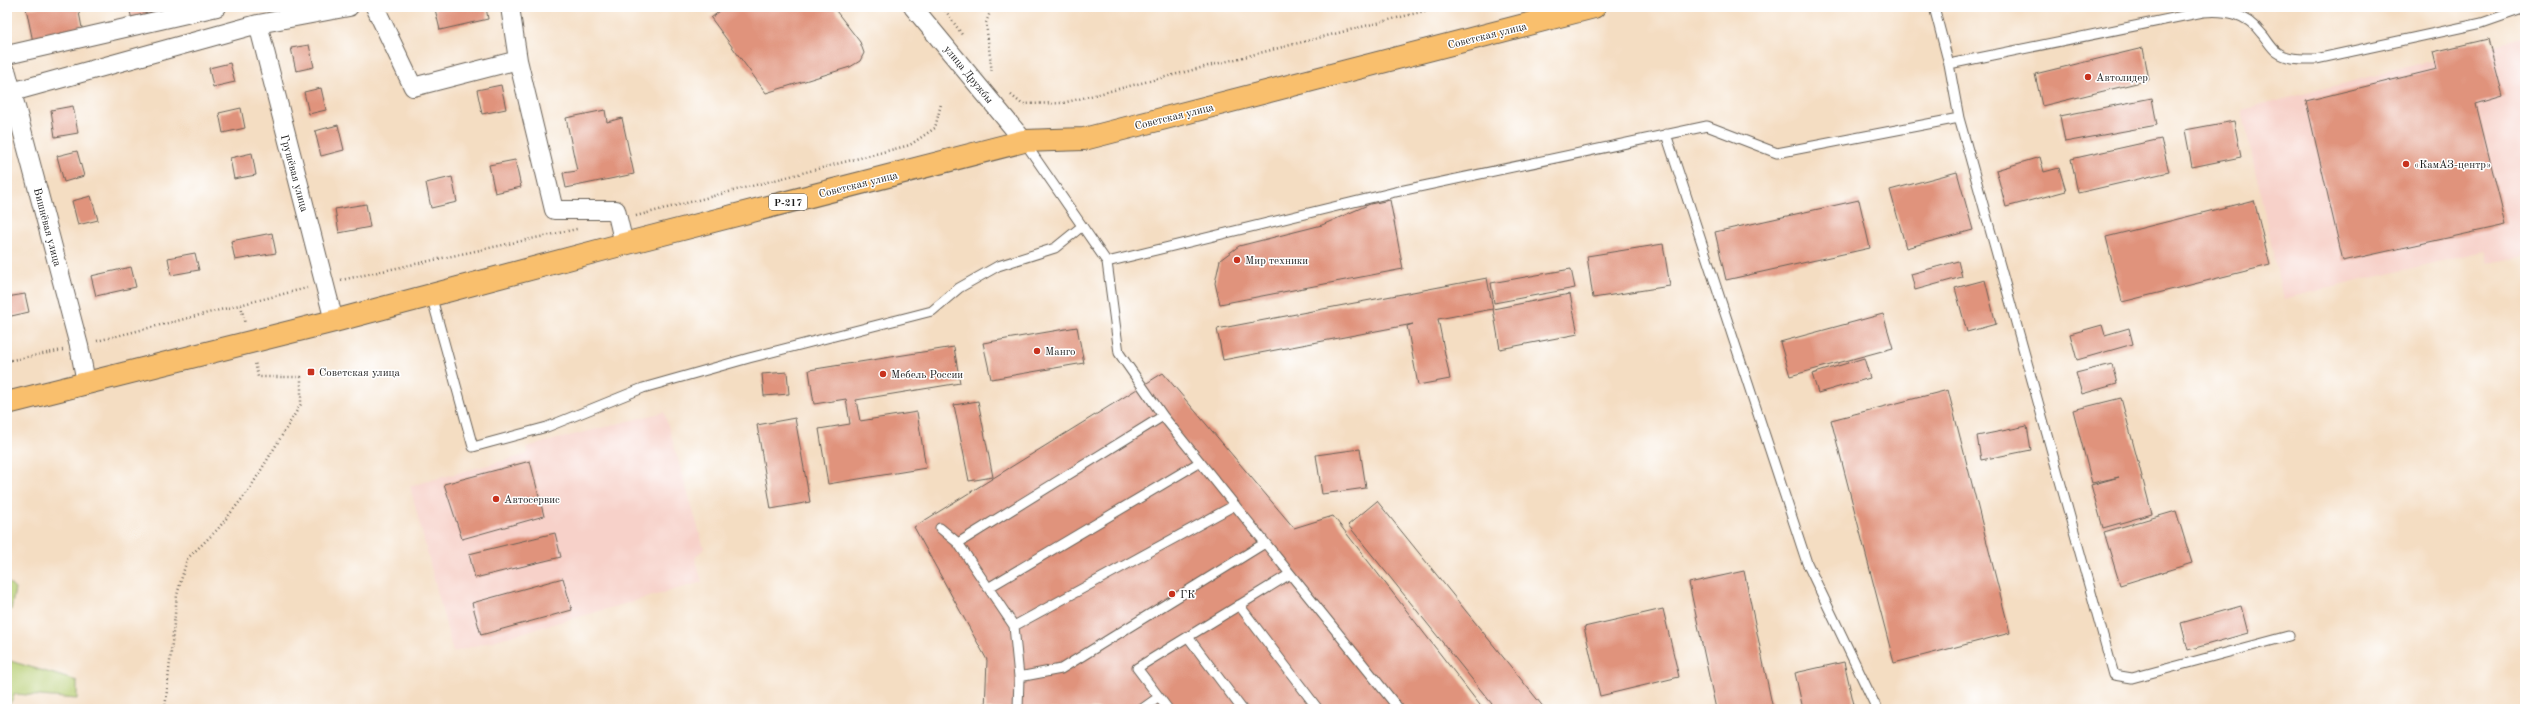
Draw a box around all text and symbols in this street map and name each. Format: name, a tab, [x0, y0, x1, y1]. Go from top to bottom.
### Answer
street label: Советская улица	[1447, 21, 1529, 52]
street label: улица Дружбы	[941, 44, 994, 106]
marker: Автолидер	[2083, 72, 2093, 82]
place label: Автолидер	[2096, 73, 2148, 84]
street label: Советская улица	[1134, 102, 1216, 133]
street label: Грушёвая улица	[278, 134, 309, 214]
marker: «КамАЗ-центр»	[2401, 159, 2411, 169]
place label: «КамАЗ-центр»	[2414, 160, 2491, 171]
street label: Советская улица	[818, 170, 900, 201]
street label: Вишнёвая улица	[31, 187, 62, 268]
road number: Р-217	[769, 194, 807, 210]
marker: Мир техники	[1232, 255, 1242, 265]
place label: Мир техники	[1245, 256, 1308, 267]
marker: Манго	[1032, 346, 1042, 356]
place label: Манго	[1045, 347, 1075, 358]
marker: Советская улица	[306, 367, 316, 377]
place label: Советская улица	[319, 368, 401, 379]
marker: Мебель России	[878, 369, 888, 379]
place label: Мебель России	[891, 370, 963, 381]
marker: Автосервис	[491, 494, 501, 504]
place label: Автосервис	[504, 495, 560, 506]
marker: ГК	[1167, 589, 1177, 599]
place label: ГК	[1180, 590, 1195, 601]

